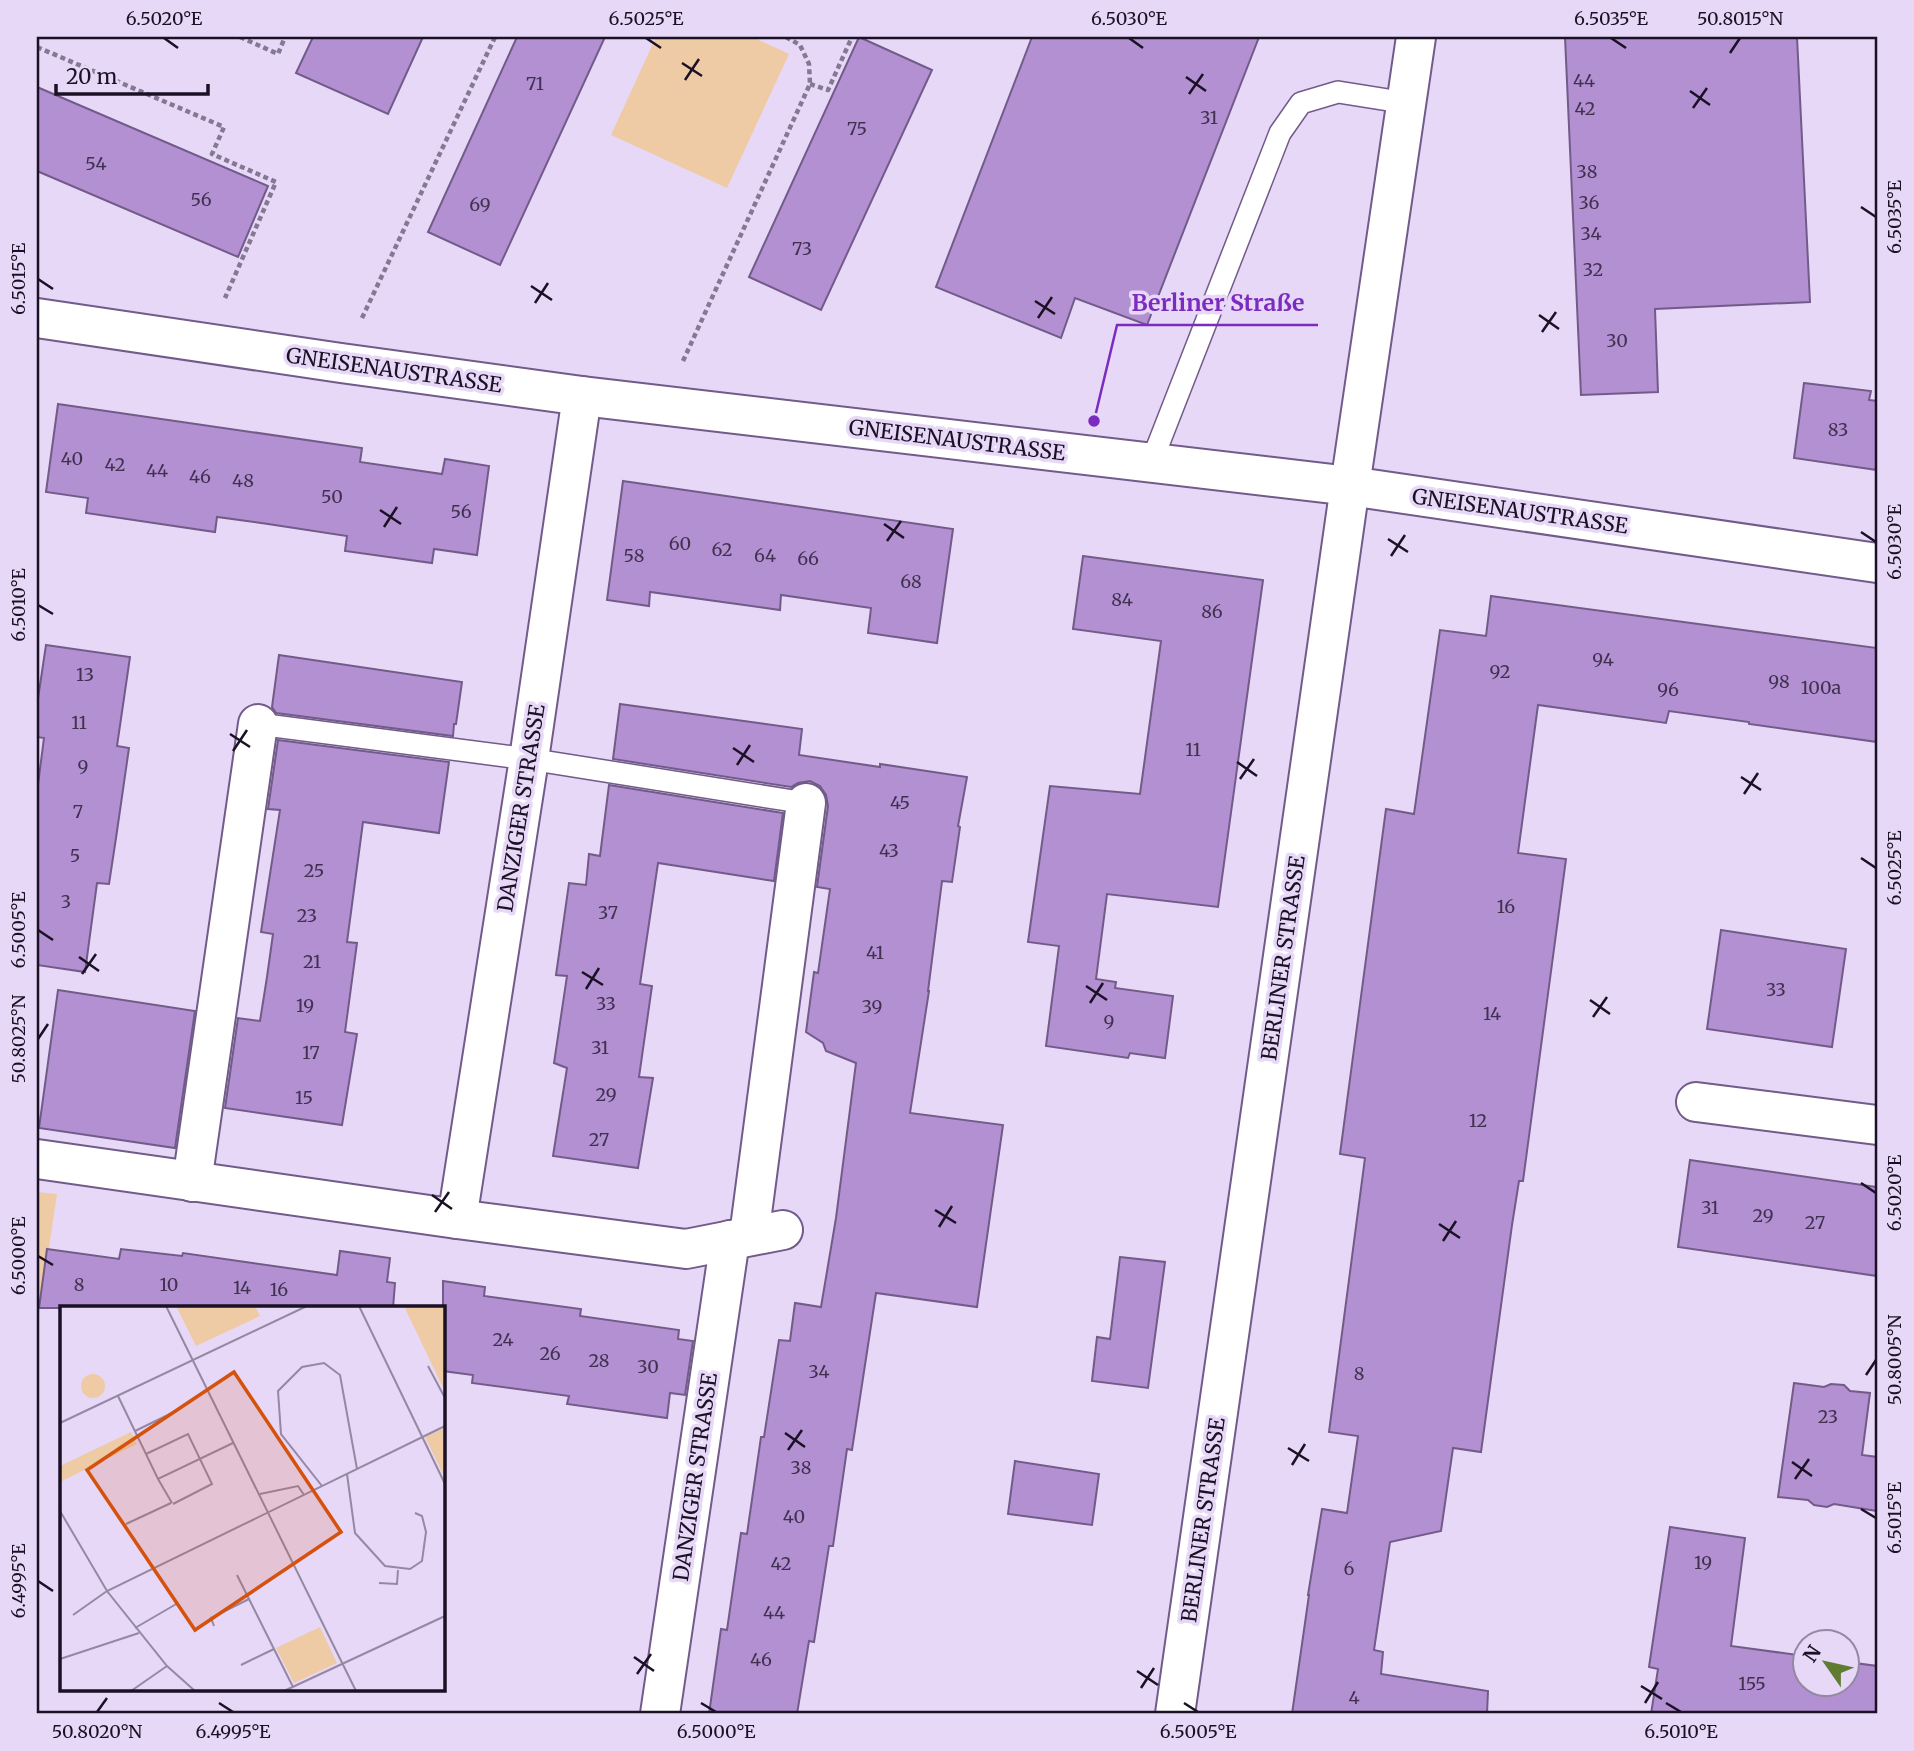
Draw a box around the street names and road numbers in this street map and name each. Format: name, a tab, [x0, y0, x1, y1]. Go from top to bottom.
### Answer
street label: GNEISENAUSTRASSE	[284, 341, 504, 399]
street label: GNEISENAUSTRASSE	[847, 413, 1067, 467]
street label: GNEISENAUSTRASSE	[1410, 482, 1630, 540]
street label: DANZIGER STRASSE	[491, 702, 551, 914]
street label: BERLINER STRASSE	[1255, 853, 1311, 1062]
street label: DANZIGER STRASSE	[667, 1371, 723, 1583]
street label: BERLINER STRASSE	[1175, 1415, 1231, 1624]

